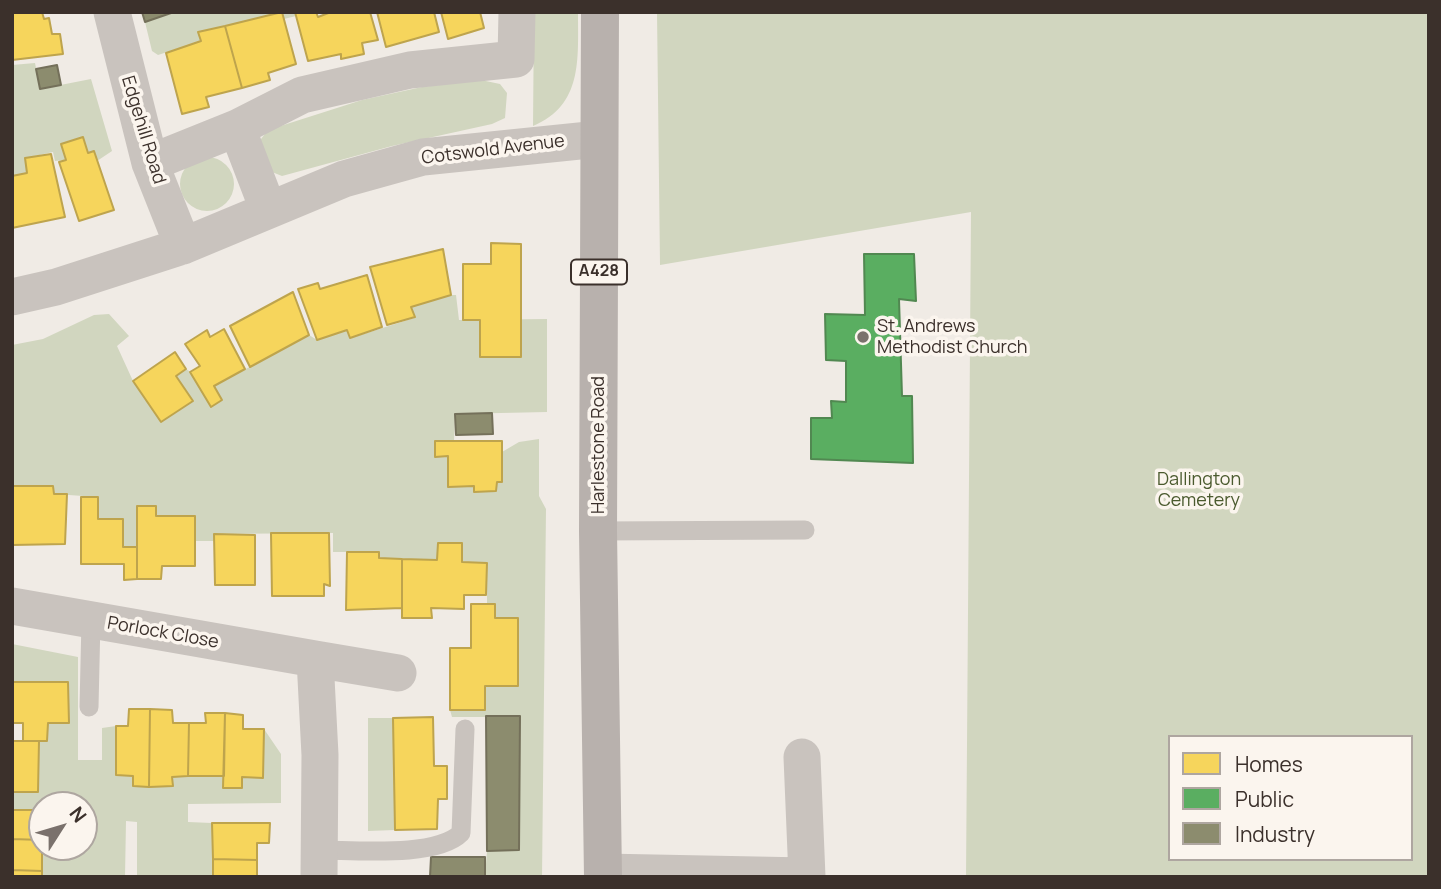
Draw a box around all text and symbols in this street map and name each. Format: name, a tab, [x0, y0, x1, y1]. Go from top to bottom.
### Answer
street label: Edgehill Road	[116, 73, 170, 187]
street label: Cotswold Avenue	[420, 131, 566, 169]
road number: A428	[571, 260, 627, 284]
place label: St. Andrews Methodist Church	[877, 316, 1028, 358]
marker: St. Andrews Methodist Church	[855, 329, 871, 345]
street label: Harlestone Road	[588, 376, 610, 514]
park label: Dallington Cemetery	[1157, 469, 1241, 512]
street label: Porlock Close	[106, 613, 220, 653]
legend	[1168, 735, 1413, 861]
text: Homes	[1235, 750, 1303, 778]
text: Public	[1235, 785, 1294, 813]
north arrow	[28, 791, 98, 861]
text: N	[64, 801, 93, 828]
text: Industry	[1235, 820, 1315, 848]

